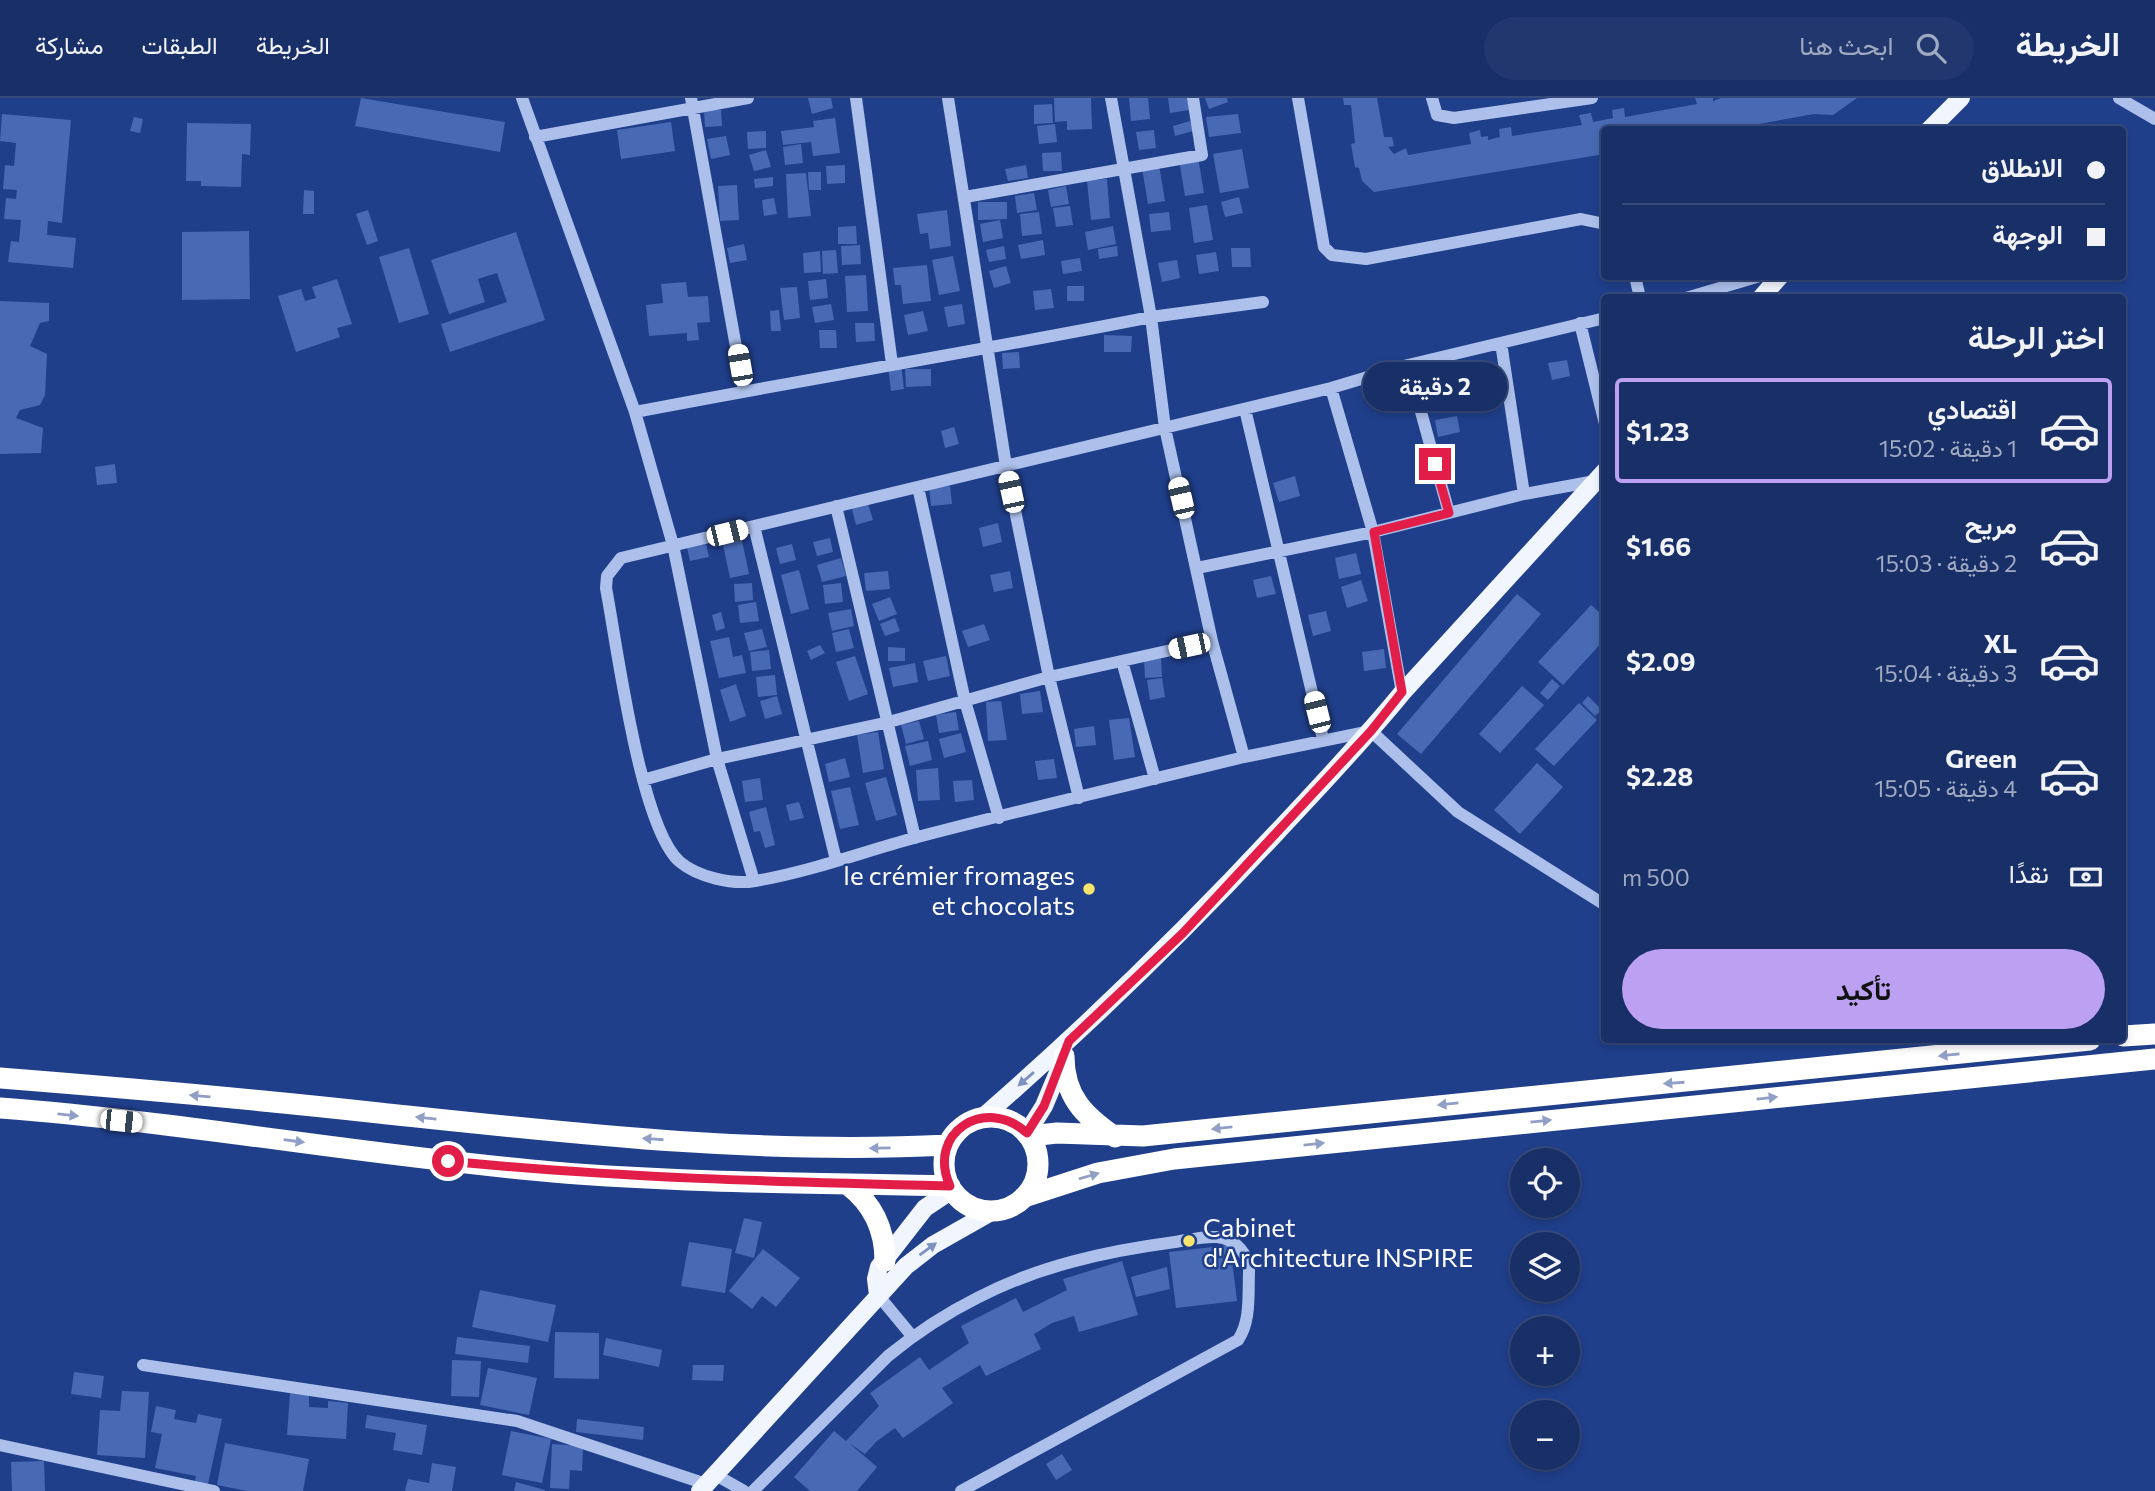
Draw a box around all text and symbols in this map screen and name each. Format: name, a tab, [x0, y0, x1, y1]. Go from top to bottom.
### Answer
search box	[1484, 17, 1974, 80]
text: الخريطة	[2016, 22, 2120, 63]
text: ابحث هنا	[1799, 29, 1894, 60]
icon: search	[1912, 29, 1950, 67]
text: مشاركة	[35, 30, 103, 59]
text: الطبقات	[141, 30, 218, 59]
text: الخريطة	[256, 30, 330, 59]
text: الانطلاق	[1981, 151, 2063, 182]
text: الوجهة	[1992, 218, 2063, 249]
text: اختر الرحلة	[1968, 316, 2105, 356]
car	[727, 342, 754, 388]
callout: 2 دقيقة	[1363, 362, 1507, 412]
text: 2 دقيقة	[1399, 372, 1471, 400]
text: اقتصادي	[1928, 393, 2017, 424]
icon: car	[2038, 399, 2101, 462]
text: $1.23	[1626, 415, 1690, 446]
text: 1 دقيقة · 15:02	[1879, 434, 2017, 462]
route end	[1419, 448, 1451, 480]
car	[997, 469, 1026, 515]
car	[1167, 475, 1196, 521]
text: مريح	[1965, 508, 2017, 539]
icon: car	[2038, 514, 2101, 577]
car	[705, 518, 750, 548]
text: $1.66	[1626, 530, 1691, 561]
text: 2 دقيقة · 15:03	[1876, 549, 2017, 577]
text: XL	[1983, 627, 2017, 658]
icon: car	[2038, 629, 2101, 692]
car	[1167, 631, 1212, 661]
text: $2.09	[1626, 645, 1696, 676]
text: 3 دقيقة · 15:04	[1875, 659, 2017, 687]
car	[1302, 689, 1333, 735]
text: Green	[1945, 742, 2017, 773]
icon: car	[2038, 744, 2101, 807]
text: $2.28	[1626, 760, 1693, 791]
text: 4 دقيقة · 15:05	[1875, 774, 2017, 802]
text: نقدًا	[2009, 857, 2049, 888]
icon: cash	[2067, 858, 2105, 896]
place label: le crémier fromages et chocolats	[843, 859, 1075, 920]
text: 500 m	[1622, 863, 1690, 891]
marker: le crémier fromages et chocolats	[1081, 881, 1097, 897]
button: تأكيد	[1622, 949, 2105, 1029]
one-way arrow	[1938, 1049, 1960, 1060]
one-way arrow	[1017, 1071, 1035, 1087]
one-way arrow	[1663, 1078, 1685, 1089]
one-way arrow	[188, 1090, 210, 1101]
one-way arrow	[1756, 1092, 1778, 1103]
one-way arrow	[1437, 1098, 1459, 1109]
car	[100, 1108, 143, 1134]
one-way arrow	[57, 1110, 79, 1121]
one-way arrow	[415, 1112, 437, 1123]
one-way arrow	[1530, 1115, 1552, 1126]
one-way arrow	[1211, 1122, 1233, 1133]
one-way arrow	[641, 1133, 663, 1144]
one-way arrow	[283, 1136, 305, 1147]
one-way arrow	[1303, 1139, 1325, 1150]
one-way arrow	[868, 1142, 890, 1153]
route start	[432, 1145, 464, 1177]
map controls	[1510, 1148, 1580, 1470]
button: locate	[1510, 1148, 1580, 1218]
one-way arrow	[1078, 1170, 1100, 1181]
place label: Cabinet d'Architecture INSPIRE	[1203, 1211, 1474, 1272]
button: layers	[1510, 1232, 1580, 1302]
marker: Cabinet d'Architecture INSPIRE	[1181, 1233, 1197, 1249]
one-way arrow	[919, 1242, 937, 1256]
button: +	[1510, 1316, 1580, 1386]
button: −	[1510, 1400, 1580, 1470]

